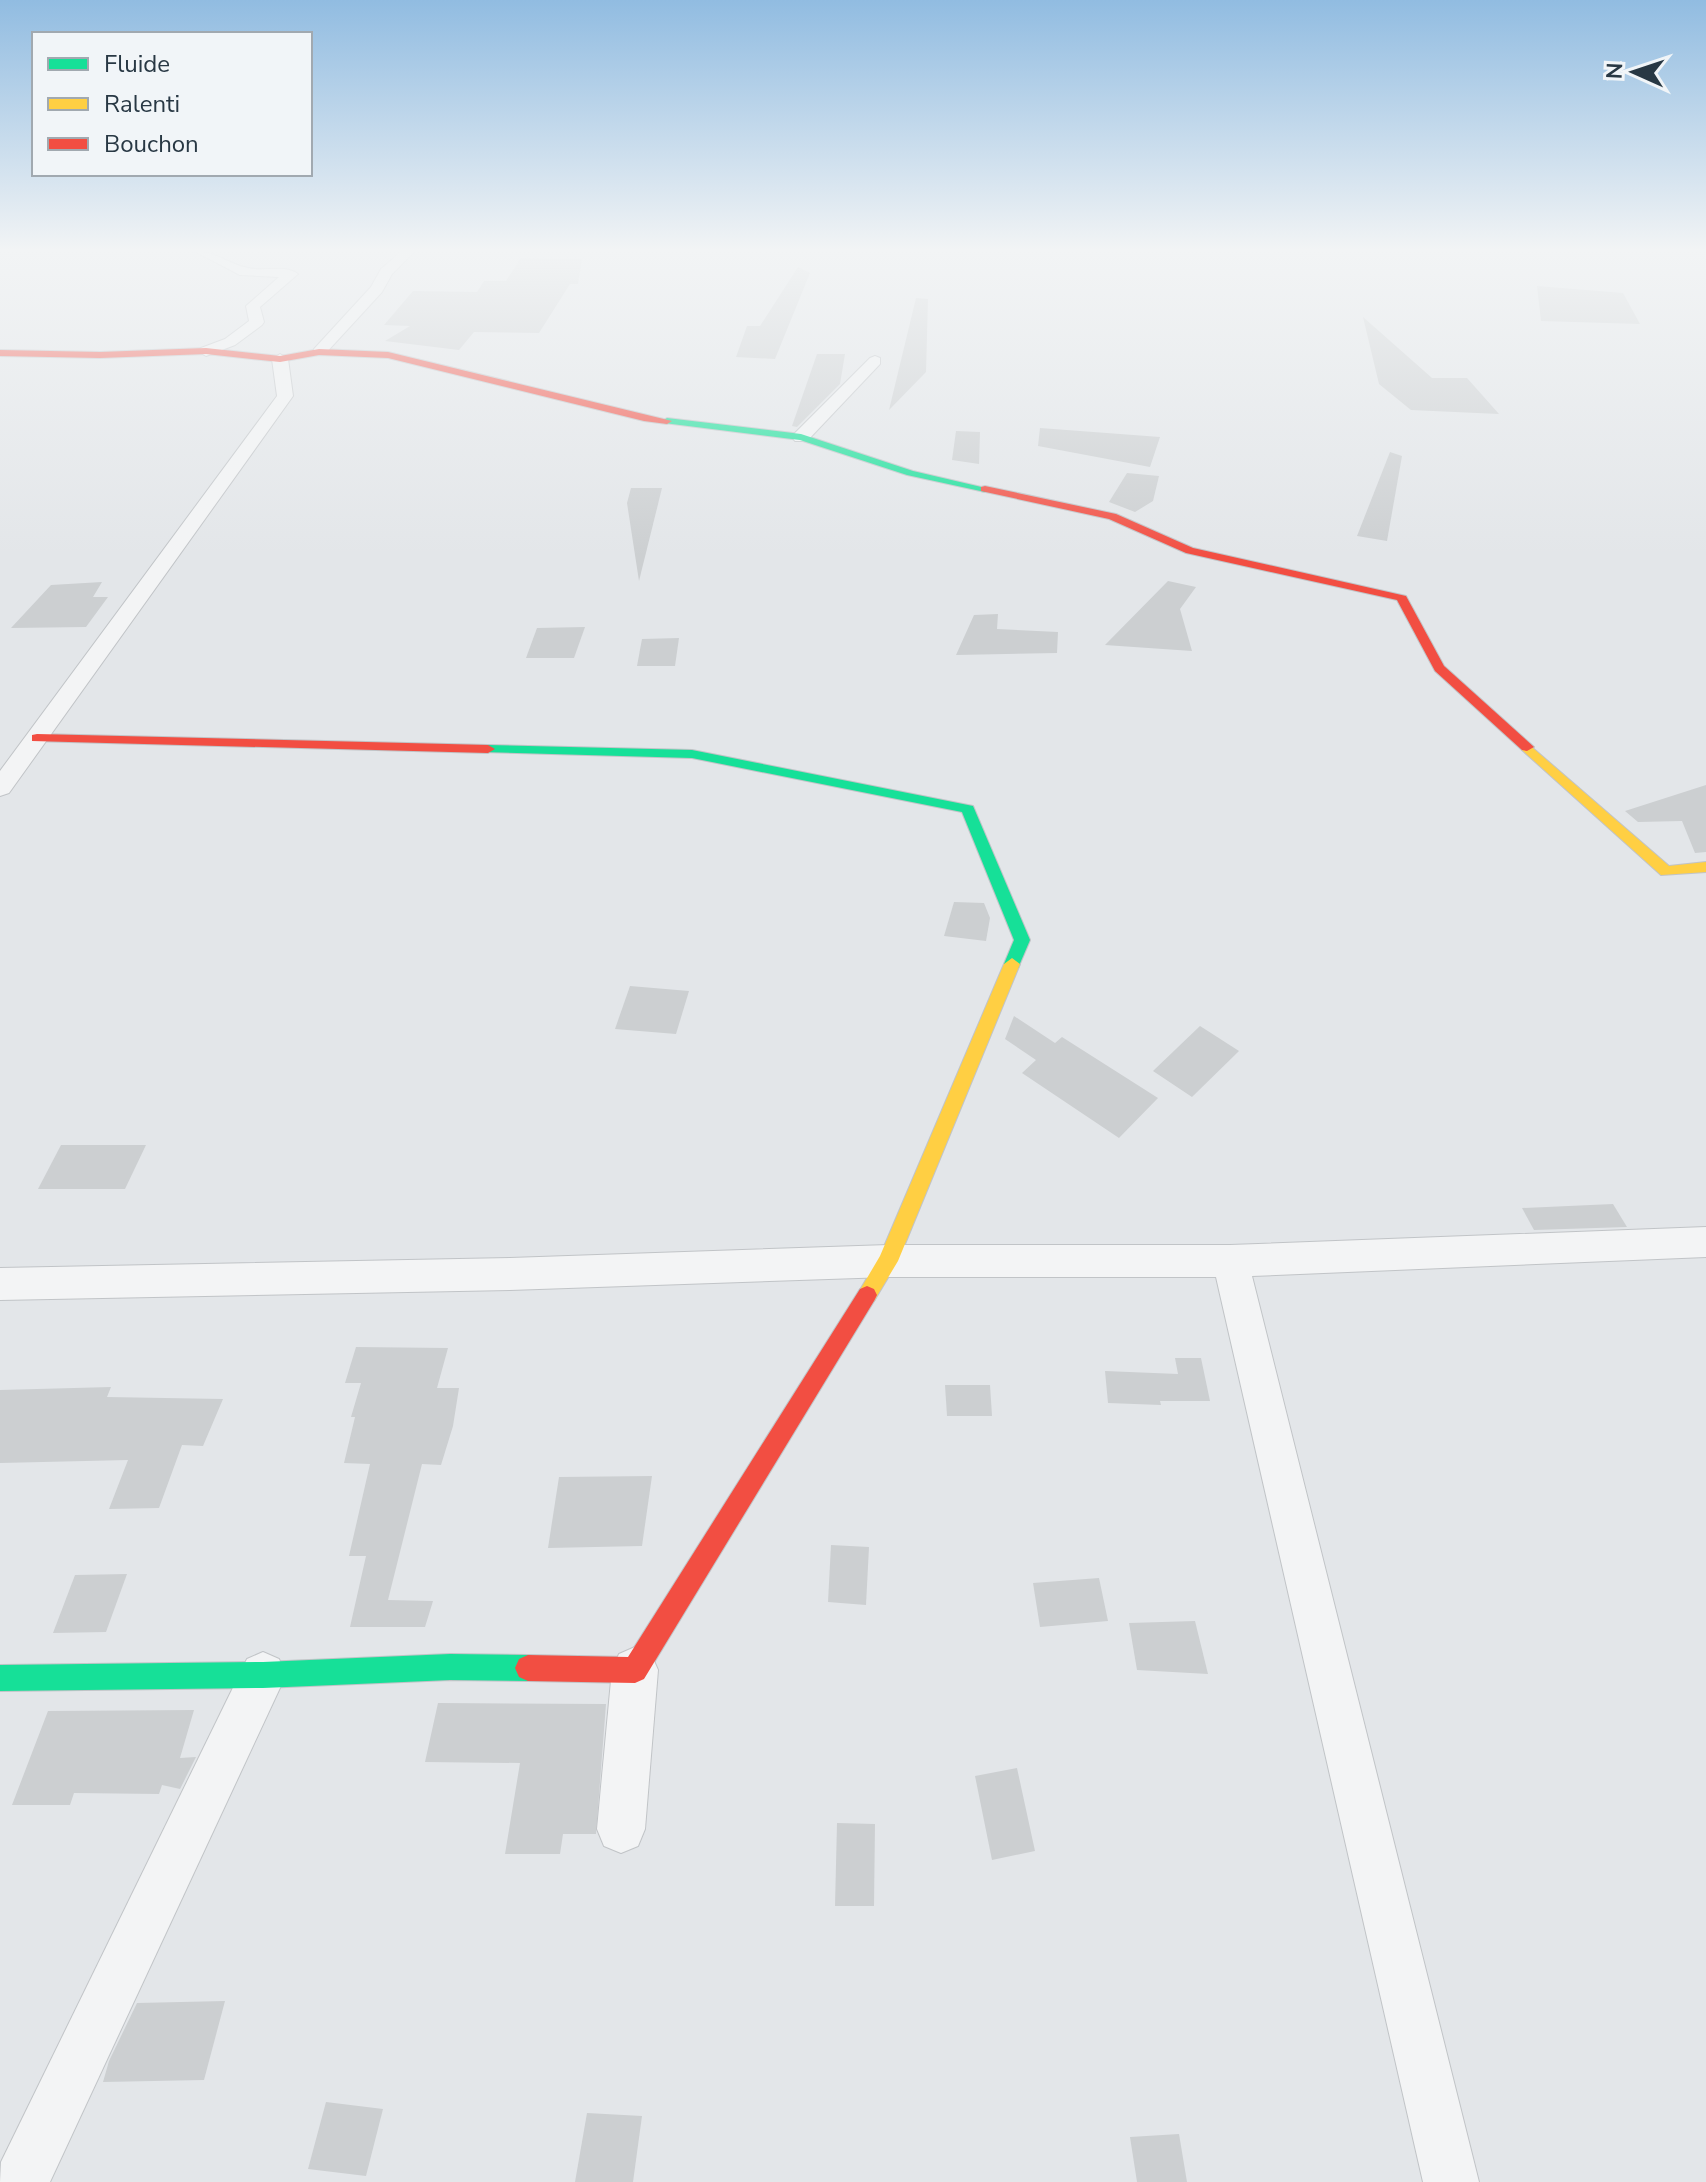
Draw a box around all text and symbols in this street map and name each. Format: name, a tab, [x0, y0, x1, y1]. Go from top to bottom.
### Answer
legend	[32, 32, 312, 176]
north arrow	[1594, 32, 1674, 112]
text: Fluide	[104, 48, 170, 80]
text: N	[1600, 62, 1630, 80]
text: Ralenti	[104, 88, 180, 120]
text: Bouchon	[104, 128, 199, 160]

